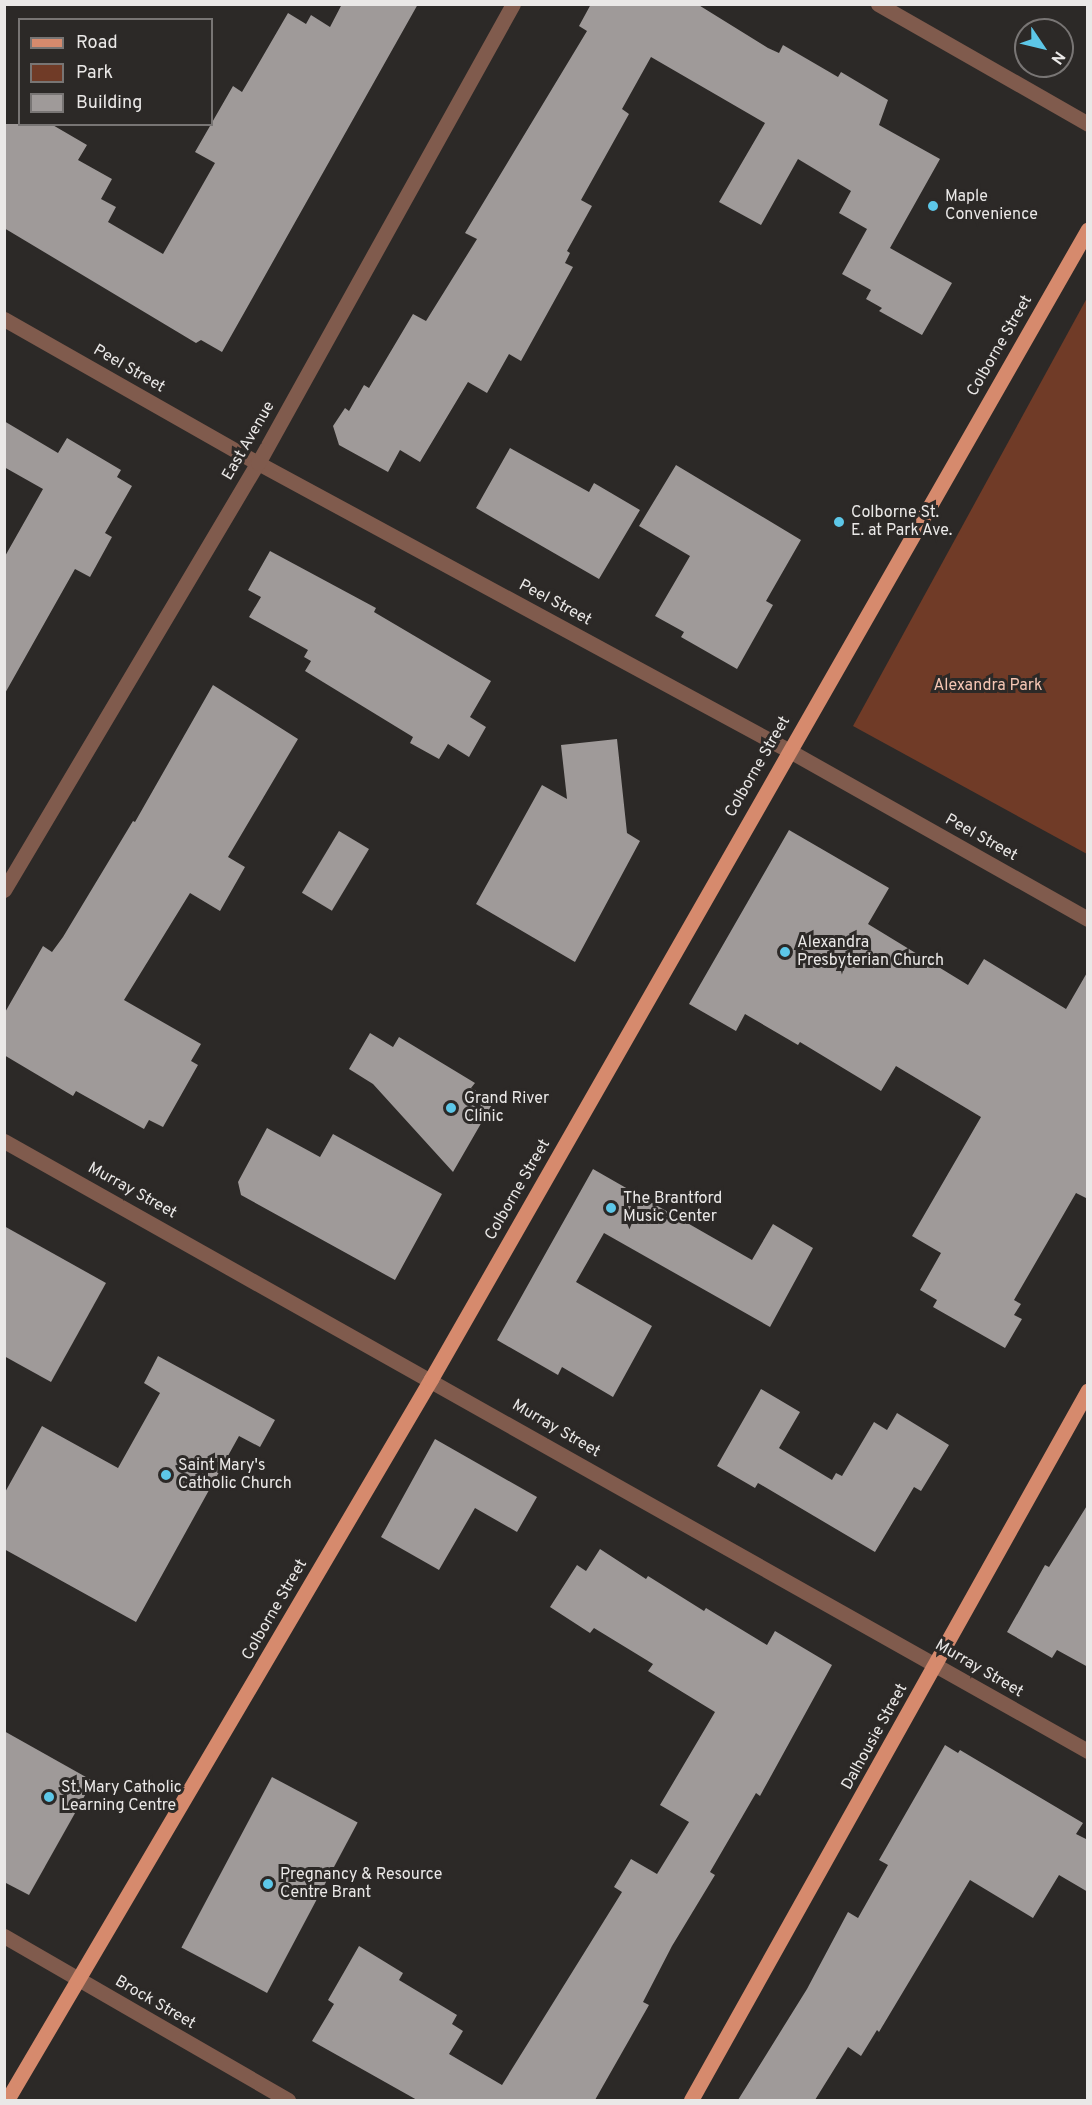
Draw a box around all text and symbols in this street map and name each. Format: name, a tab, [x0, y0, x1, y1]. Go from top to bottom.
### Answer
legend	[18, 18, 213, 126]
north arrow	[1014, 18, 1074, 78]
text: Road	[76, 32, 118, 55]
text: N	[1046, 47, 1069, 68]
text: Park	[76, 62, 113, 85]
text: Building	[76, 92, 142, 115]
place label: Maple Convenience	[945, 187, 1038, 225]
marker: Maple Convenience	[926, 199, 940, 213]
street label: Colborne Street	[963, 292, 1037, 400]
street label: Peel Street	[90, 341, 168, 397]
street label: East Avenue	[219, 398, 279, 484]
place label: Colborne St. E. at Park Ave.	[851, 503, 953, 541]
marker: Colborne St. E. at Park Ave.	[832, 515, 846, 529]
street label: Peel Street	[515, 576, 595, 630]
park label: Alexandra Park	[933, 676, 1043, 696]
street label: Colborne Street	[721, 713, 795, 821]
street label: Peel Street	[942, 810, 1020, 866]
place label: Alexandra Presbyterian Church	[797, 933, 944, 971]
marker: Alexandra Presbyterian Church	[778, 945, 792, 959]
place label: Grand River Clinic	[464, 1089, 549, 1127]
marker: Grand River Clinic	[442, 1099, 460, 1117]
street label: Colborne Street	[481, 1136, 555, 1244]
street label: Murray Street	[84, 1159, 180, 1223]
place label: The Brantford Music Center	[623, 1189, 722, 1227]
marker: The Brantford Music Center	[604, 1201, 618, 1215]
street label: Murray Street	[508, 1396, 604, 1462]
place label: Saint Mary's Catholic Church	[178, 1456, 292, 1494]
marker: Saint Mary's Catholic Church	[159, 1468, 173, 1482]
street label: Colborne Street	[238, 1556, 312, 1664]
street label: Murray Street	[931, 1636, 1027, 1702]
street label: Dalhousie Street	[838, 1681, 912, 1793]
place label: St. Mary Catholic Learning Centre	[61, 1778, 182, 1816]
marker: St. Mary Catholic Learning Centre	[42, 1790, 56, 1804]
place label: Pregnancy & Resource Centre Brant	[280, 1865, 442, 1903]
marker: Pregnancy & Resource Centre Brant	[261, 1877, 275, 1891]
street label: Brock Street	[111, 1972, 199, 2034]

